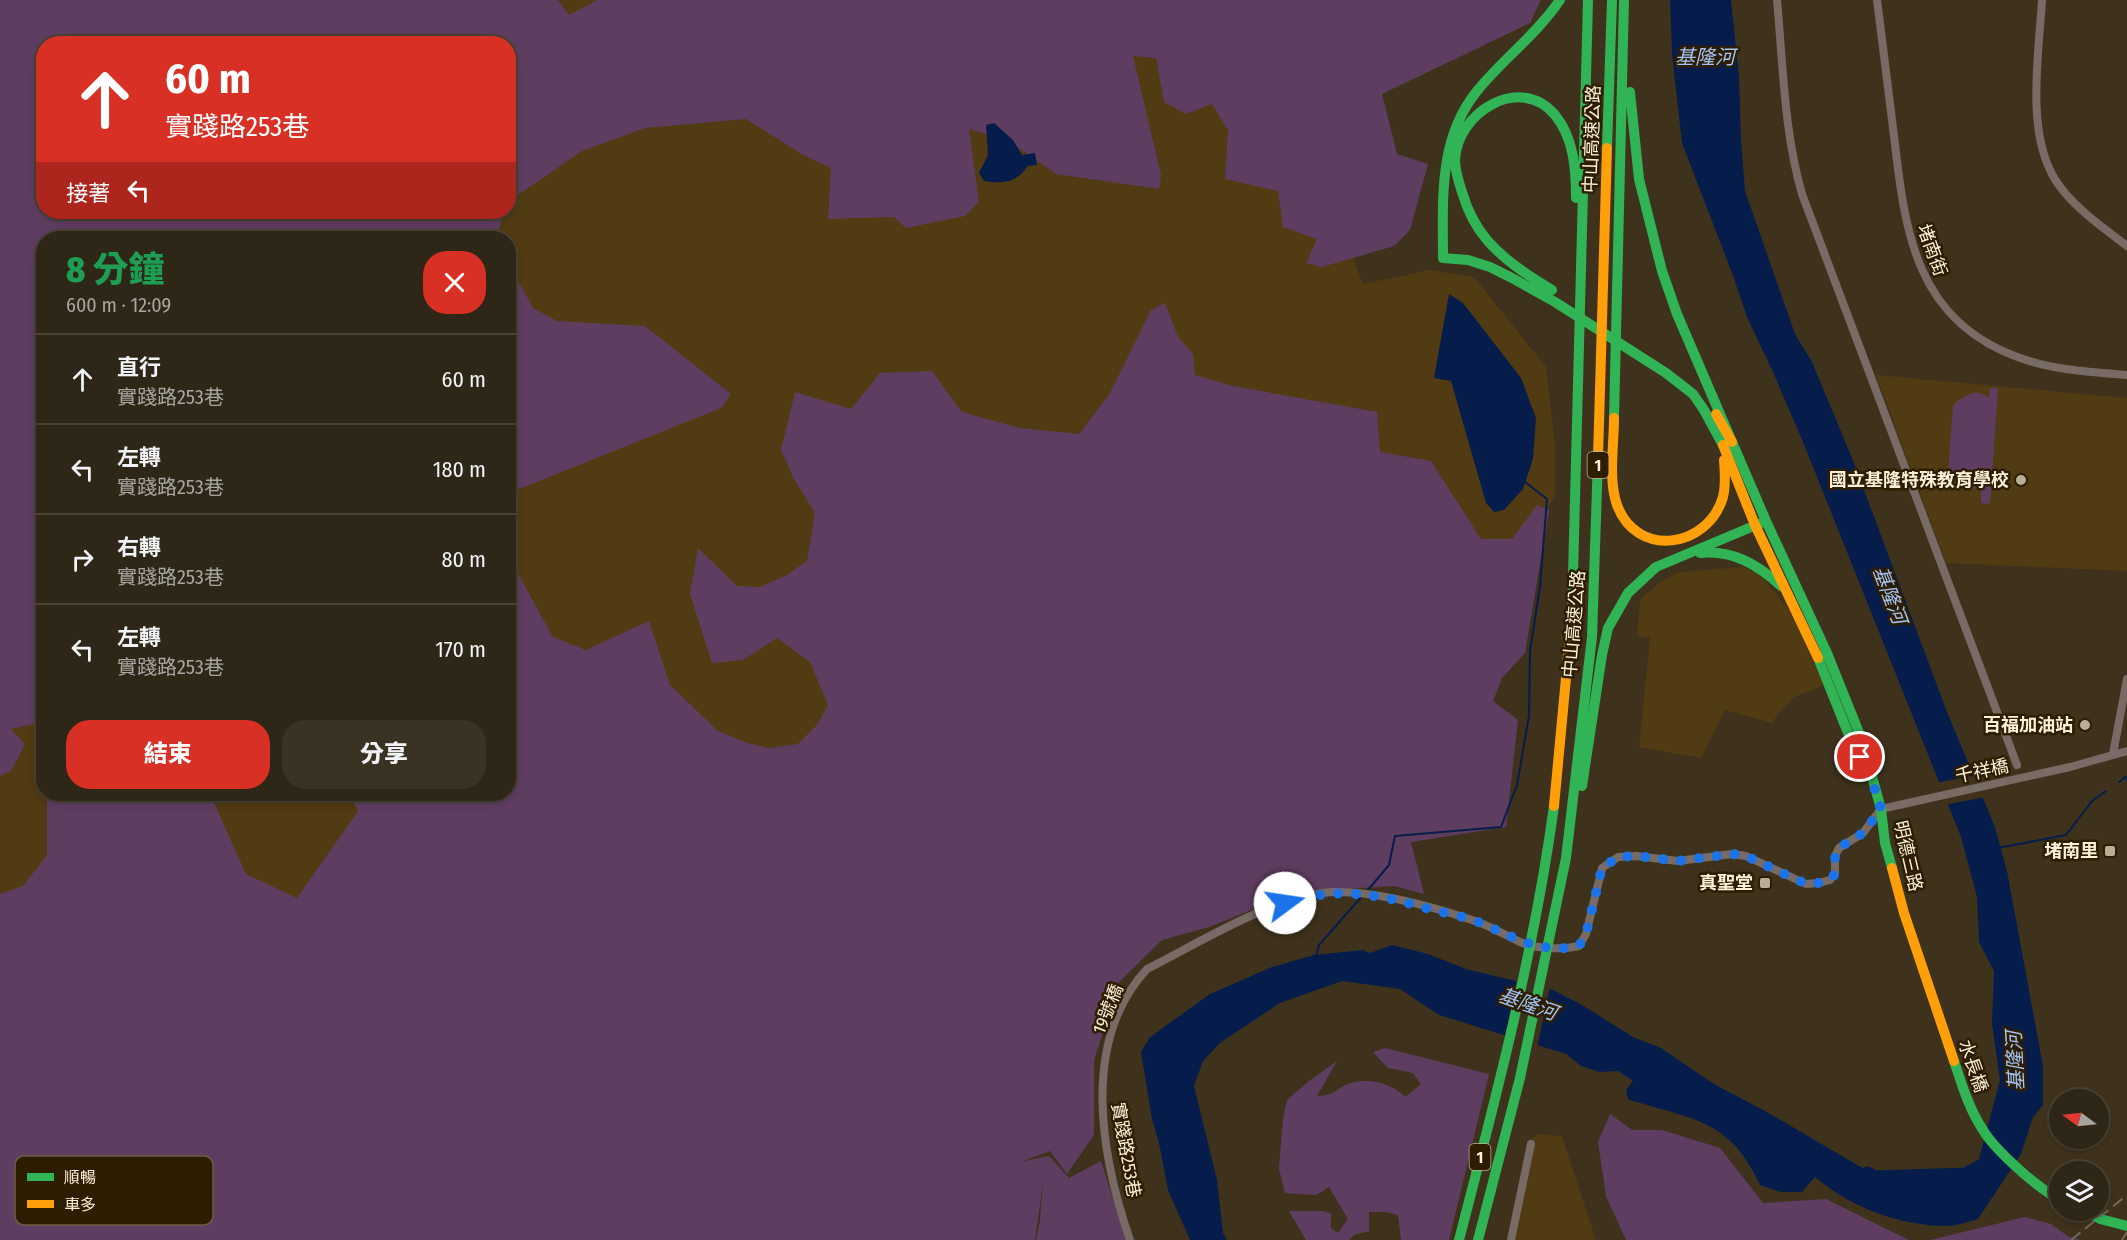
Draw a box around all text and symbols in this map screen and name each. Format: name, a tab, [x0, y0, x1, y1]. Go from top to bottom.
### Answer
water label: 基隆河	[1675, 45, 1739, 69]
text: 60 m	[165, 54, 251, 104]
icon: ahead	[66, 60, 144, 138]
street label: 中山高速公路	[1579, 85, 1605, 193]
text: 實踐路253巷	[165, 111, 309, 143]
icon: left	[122, 174, 155, 207]
text: 接著	[66, 180, 110, 207]
street label: 堵南街	[1912, 221, 1952, 279]
text: 8 分鐘	[66, 248, 165, 292]
button: close	[423, 251, 486, 314]
text: 600 m · 12:09	[66, 293, 171, 317]
text: 直行	[117, 354, 161, 381]
icon: ahead	[66, 363, 99, 396]
text: 60 m	[442, 366, 486, 393]
text: 實踐路253巷	[117, 385, 224, 409]
text: 左轉	[117, 444, 161, 471]
road number: 1	[1588, 452, 1608, 478]
icon: left	[66, 453, 99, 486]
text: 180 m	[433, 456, 486, 483]
place label: 國立基隆特殊教育學校	[1829, 469, 2009, 491]
marker: 國立基隆特殊教育學校	[2014, 473, 2028, 487]
text: 實踐路253巷	[117, 475, 224, 499]
text: 右轉	[117, 534, 161, 561]
icon: right	[66, 543, 99, 576]
text: 80 m	[441, 546, 486, 573]
water label: 基隆河	[1868, 563, 1913, 631]
text: 實踐路253巷	[117, 565, 224, 589]
street label: 中山高速公路	[1558, 569, 1590, 679]
text: 左轉	[117, 624, 161, 651]
icon: left	[66, 633, 99, 666]
text: 170 m	[435, 636, 486, 663]
text: 實踐路253巷	[117, 655, 224, 679]
place label: 百福加油站	[1983, 714, 2073, 736]
marker: 百福加油站	[2078, 718, 2092, 732]
button: 結束	[66, 720, 270, 789]
button: 分享	[282, 720, 486, 789]
pin	[1834, 731, 1885, 782]
icon: arrive	[1843, 740, 1876, 773]
street label: 千祥橋	[1953, 755, 2011, 787]
street label: 明德三路	[1889, 818, 1927, 894]
place label: 堵南里	[2044, 840, 2098, 862]
marker: 堵南里	[2103, 844, 2117, 858]
position arrow	[1253, 871, 1317, 935]
place label: 真聖堂	[1699, 872, 1753, 894]
marker: 真聖堂	[1758, 876, 1772, 890]
street label: 19號橋	[1088, 981, 1128, 1037]
water label: 基隆河	[1496, 983, 1564, 1026]
water label: 基隆河	[2001, 1026, 2029, 1092]
street label: 水長橋	[1954, 1037, 1992, 1095]
north arrow	[2049, 1089, 2109, 1149]
map controls	[2049, 1089, 2109, 1221]
street label: 實踐路253巷	[1107, 1101, 1145, 1199]
road number: 1	[1470, 1144, 1490, 1170]
legend	[15, 1156, 213, 1225]
button: layers	[2049, 1161, 2109, 1221]
text: 順暢	[64, 1168, 96, 1187]
text: 車多	[64, 1195, 96, 1214]

